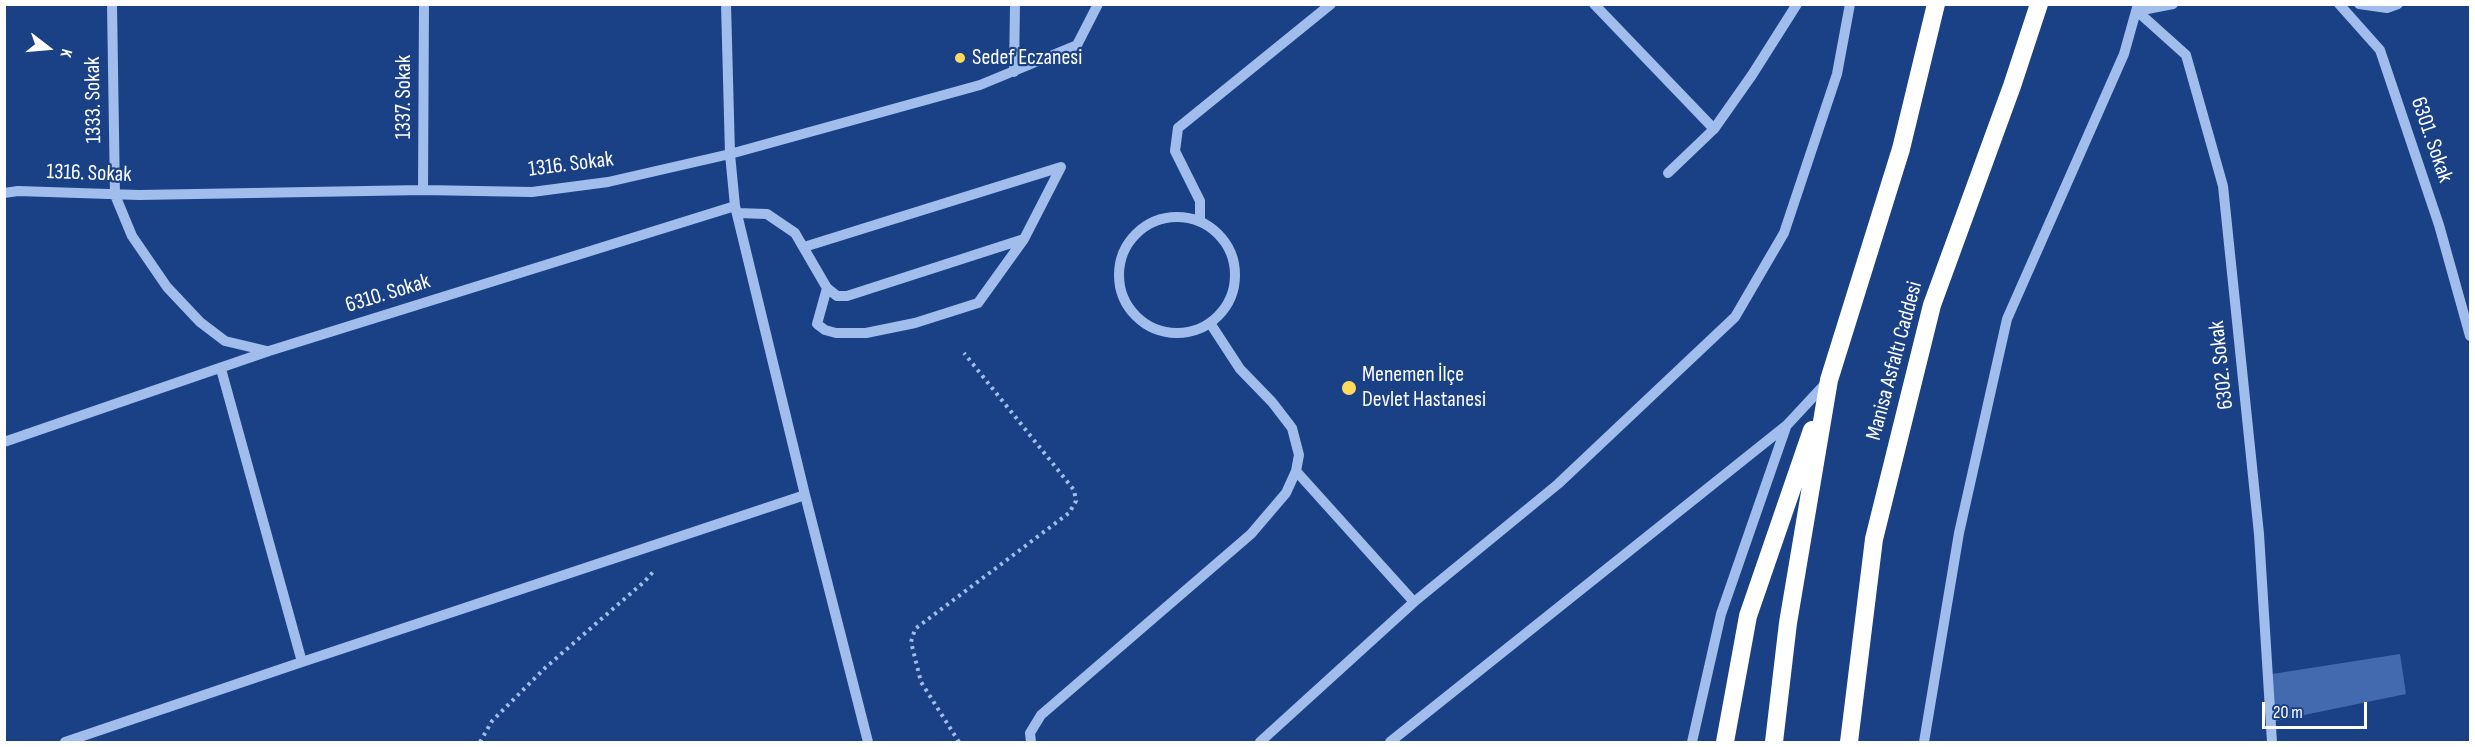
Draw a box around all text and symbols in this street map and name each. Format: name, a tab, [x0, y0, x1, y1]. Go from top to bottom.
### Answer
north arrow	[18, 18, 78, 78]
place label: Sedef Eczanesi	[972, 45, 1082, 71]
text: K	[56, 47, 76, 60]
marker: Sedef Eczanesi	[953, 51, 967, 65]
street label: 1337. Sokak	[391, 55, 417, 139]
street label: 1333. Sokak	[80, 56, 108, 144]
street label: 6301. Sokak	[2404, 94, 2458, 186]
street label: 1316. Sokak	[527, 147, 615, 183]
street label: 1316. Sokak	[46, 159, 132, 189]
street label: 6310. Sokak	[342, 269, 434, 319]
street label: Manisa Asfaltı Caddesi	[1861, 279, 1929, 443]
street label: 6302. Sokak	[2204, 319, 2240, 411]
place label: Menemen İlçe Devlet Hastanesi	[1362, 362, 1486, 414]
marker: Menemen İlçe Devlet Hastanesi	[1340, 379, 1358, 397]
scale bar	[2265, 690, 2370, 728]
text: 20 m	[2273, 702, 2303, 723]

